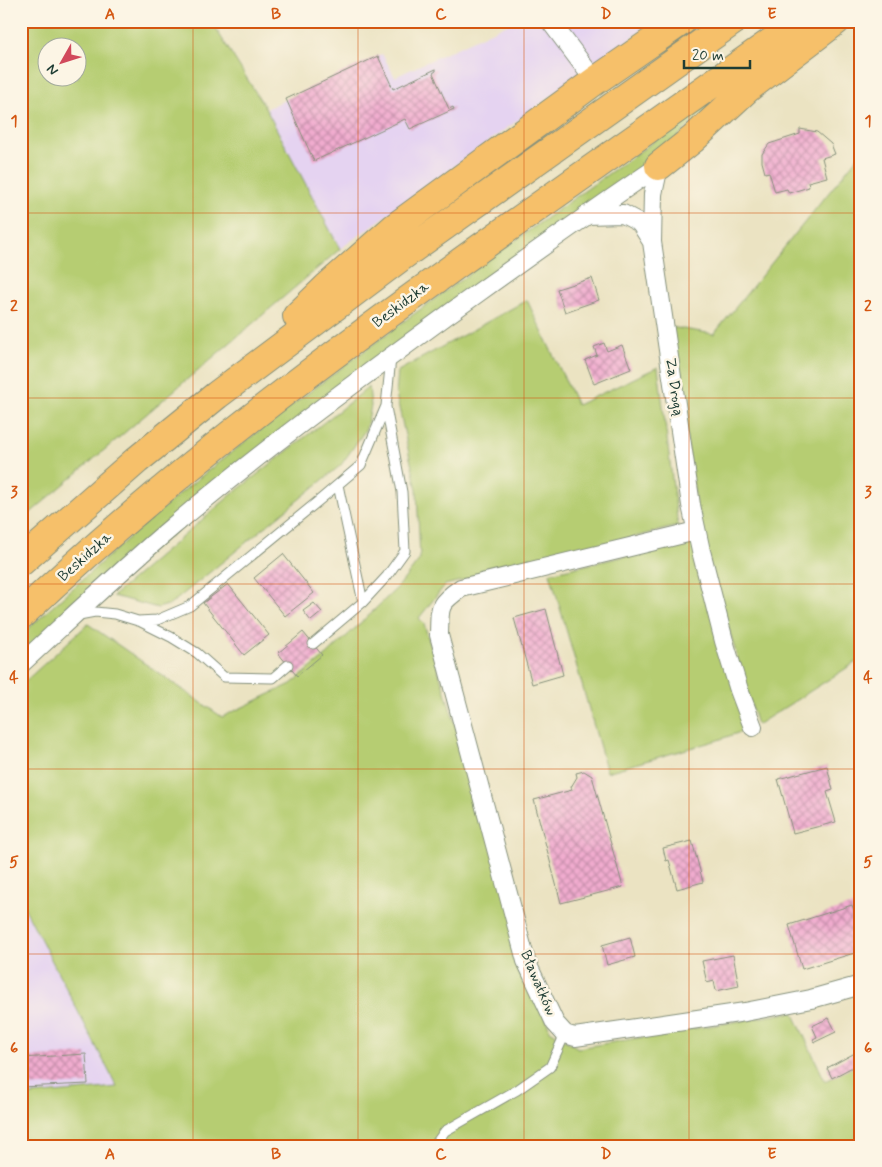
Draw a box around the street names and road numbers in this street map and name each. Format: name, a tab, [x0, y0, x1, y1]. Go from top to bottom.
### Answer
street label: Beskidzka	[369, 277, 434, 333]
street label: Za Drogą	[660, 357, 688, 418]
street label: Beskidzka	[54, 527, 117, 586]
street label: Bławatków	[515, 947, 561, 1019]

